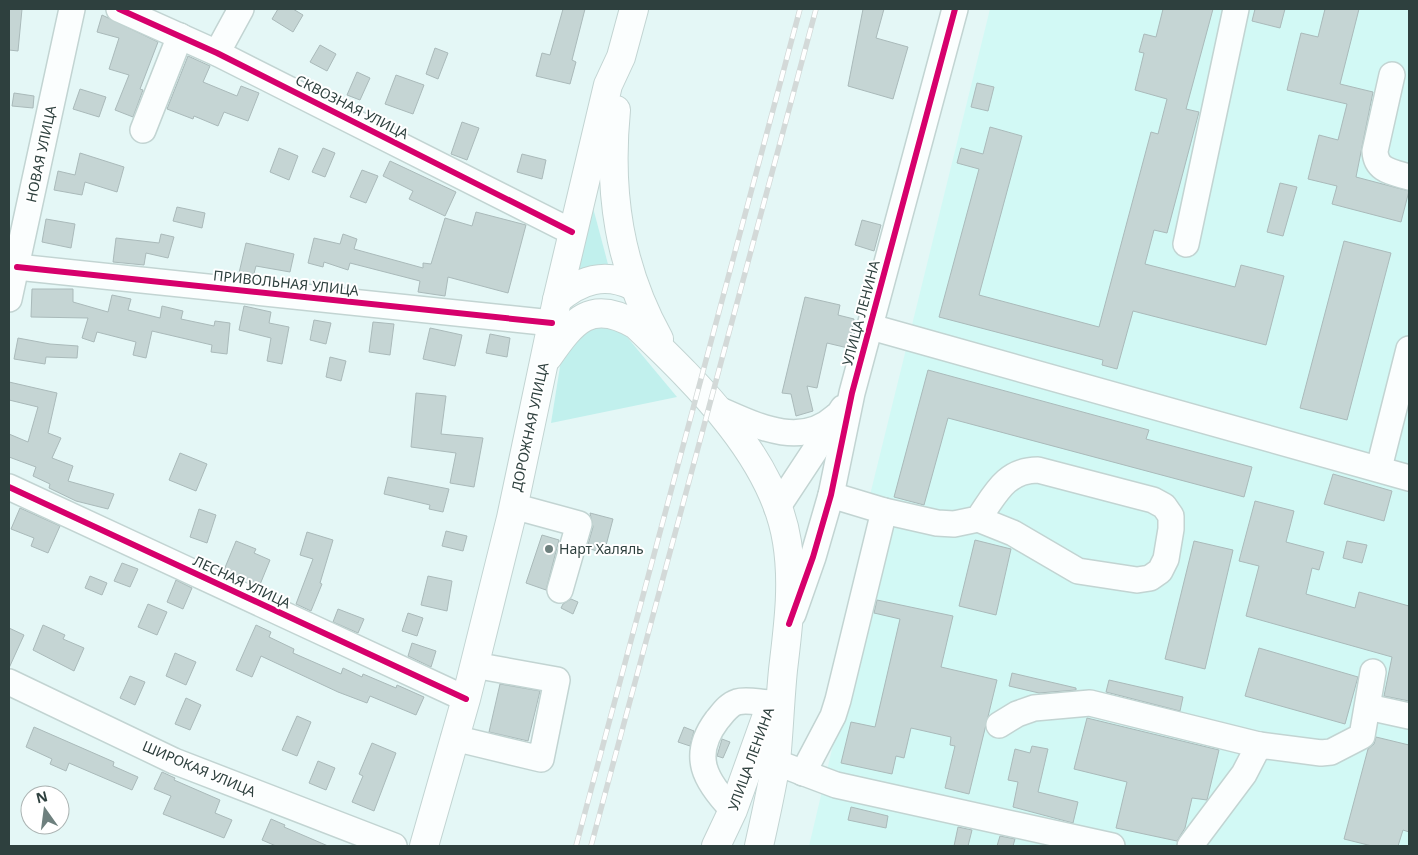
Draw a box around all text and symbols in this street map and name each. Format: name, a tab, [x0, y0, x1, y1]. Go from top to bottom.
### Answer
street label: СКВОЗНАЯ УЛИЦА	[293, 70, 412, 143]
street label: НОВАЯ УЛИЦА	[21, 104, 60, 204]
street label: УЛИЦА ЛЕНИНА	[837, 258, 884, 368]
street label: ПРИВОЛЬНАЯ УЛИЦА	[212, 265, 360, 300]
street label: ДОРОЖНАЯ УЛИЦА	[507, 361, 552, 493]
place label: Нарт Халяль	[559, 539, 644, 558]
marker: Нарт Халяль	[543, 543, 555, 555]
street label: ЛЕСНАЯ УЛИЦА	[190, 551, 294, 612]
street label: УЛИЦА ЛЕНИНА	[723, 705, 778, 813]
street label: ШИРОКАЯ УЛИЦА	[140, 736, 259, 801]
north arrow	[20, 785, 70, 835]
text: N	[34, 786, 50, 807]

